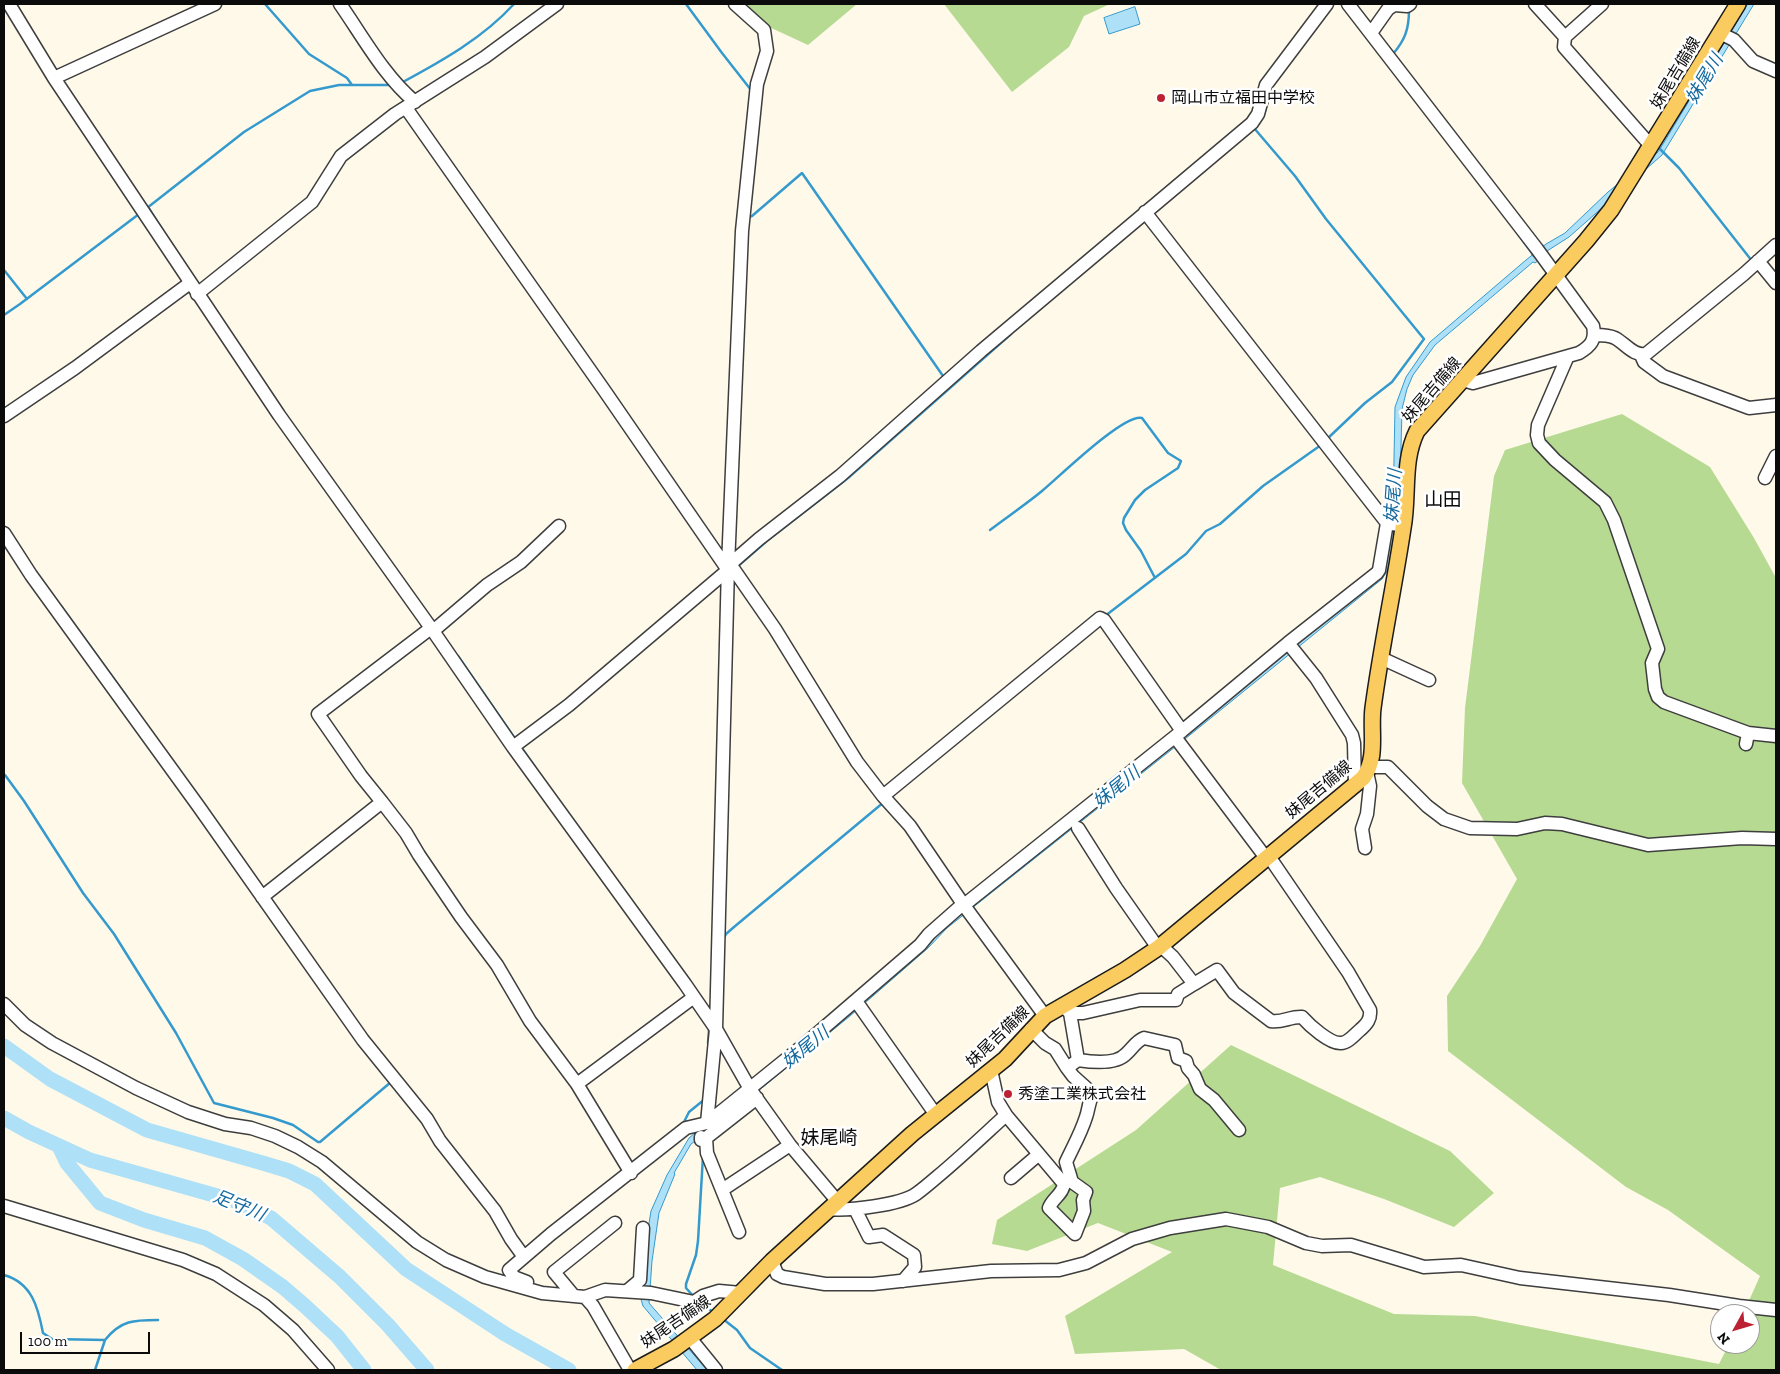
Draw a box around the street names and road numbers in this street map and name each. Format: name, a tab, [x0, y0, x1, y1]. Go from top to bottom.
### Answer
street label: 妹尾吉備線	[1647, 34, 1705, 112]
street label: 妹尾吉備線	[1399, 354, 1465, 426]
street label: 妹尾吉備線	[1282, 757, 1356, 823]
street label: 妹尾吉備線	[963, 1002, 1033, 1072]
street label: 妹尾吉備線	[637, 1292, 715, 1352]

